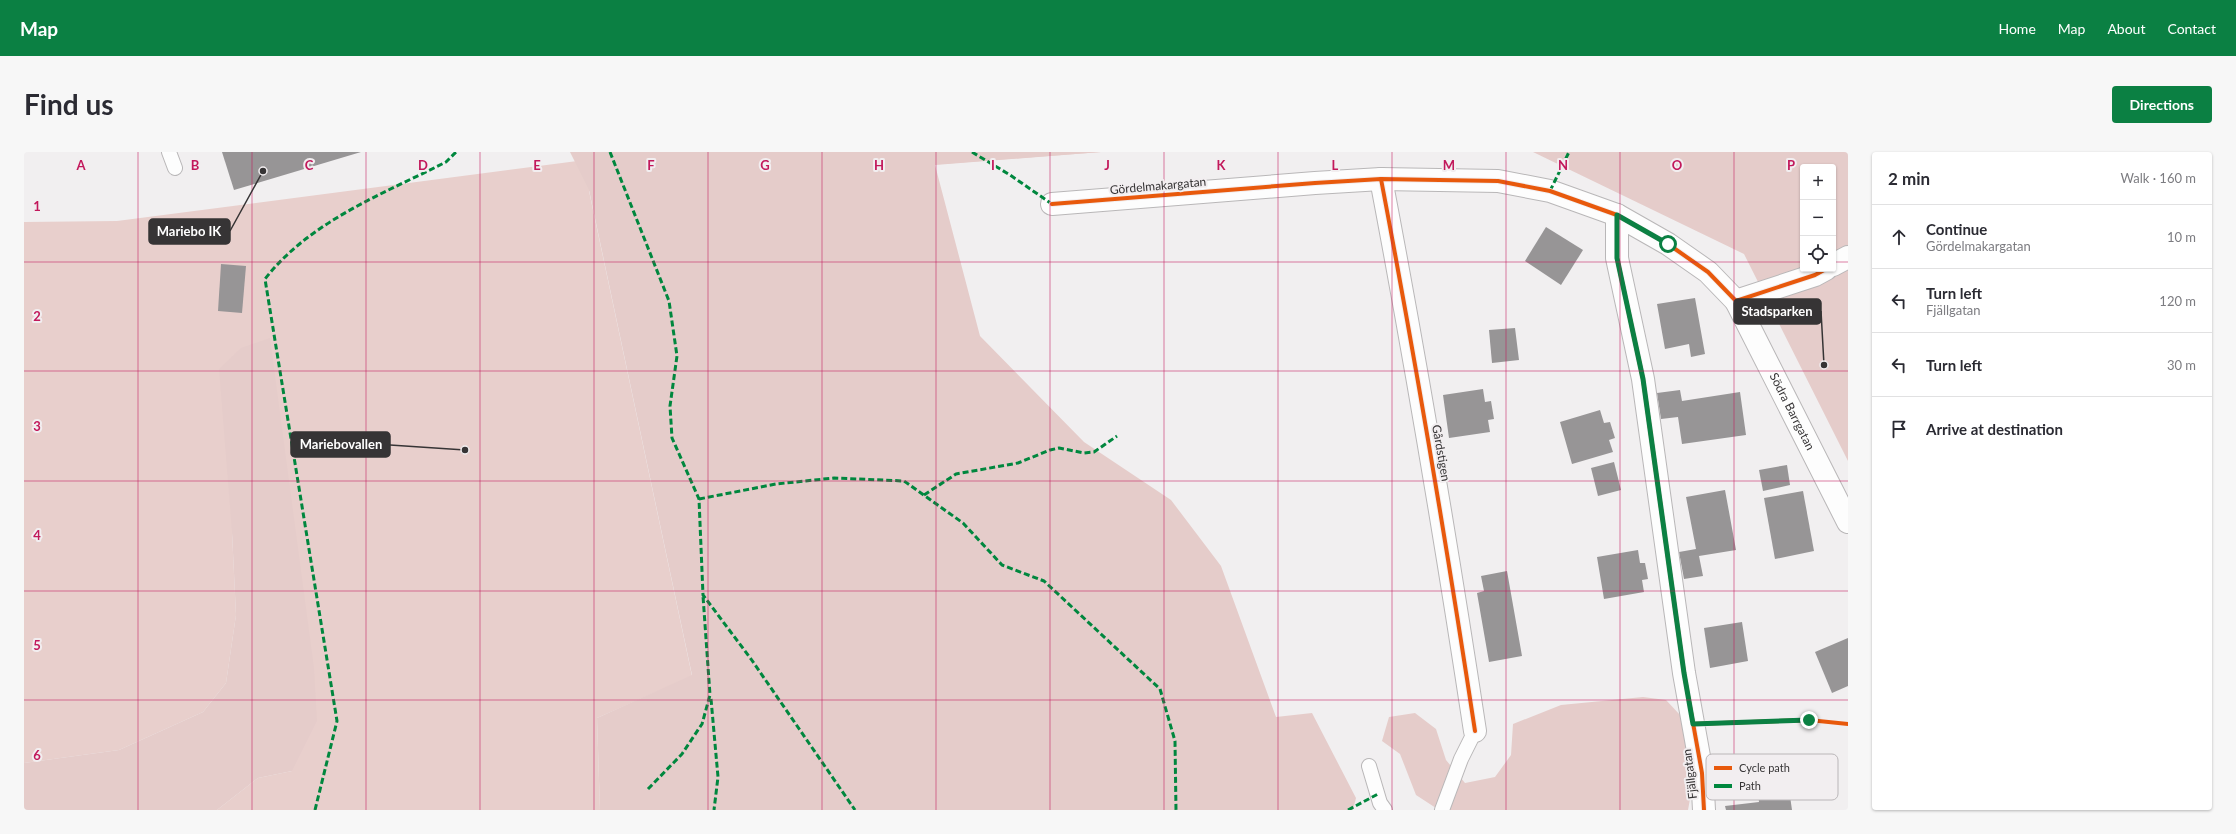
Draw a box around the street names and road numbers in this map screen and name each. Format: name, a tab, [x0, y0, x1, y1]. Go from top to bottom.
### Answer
street label: Gördelmakargatan	[1109, 174, 1207, 197]
street label: Södra Barrgatan	[1767, 370, 1818, 453]
street label: Gårdstigen	[1429, 423, 1454, 482]
street label: Fjällgatan	[1679, 748, 1700, 800]

